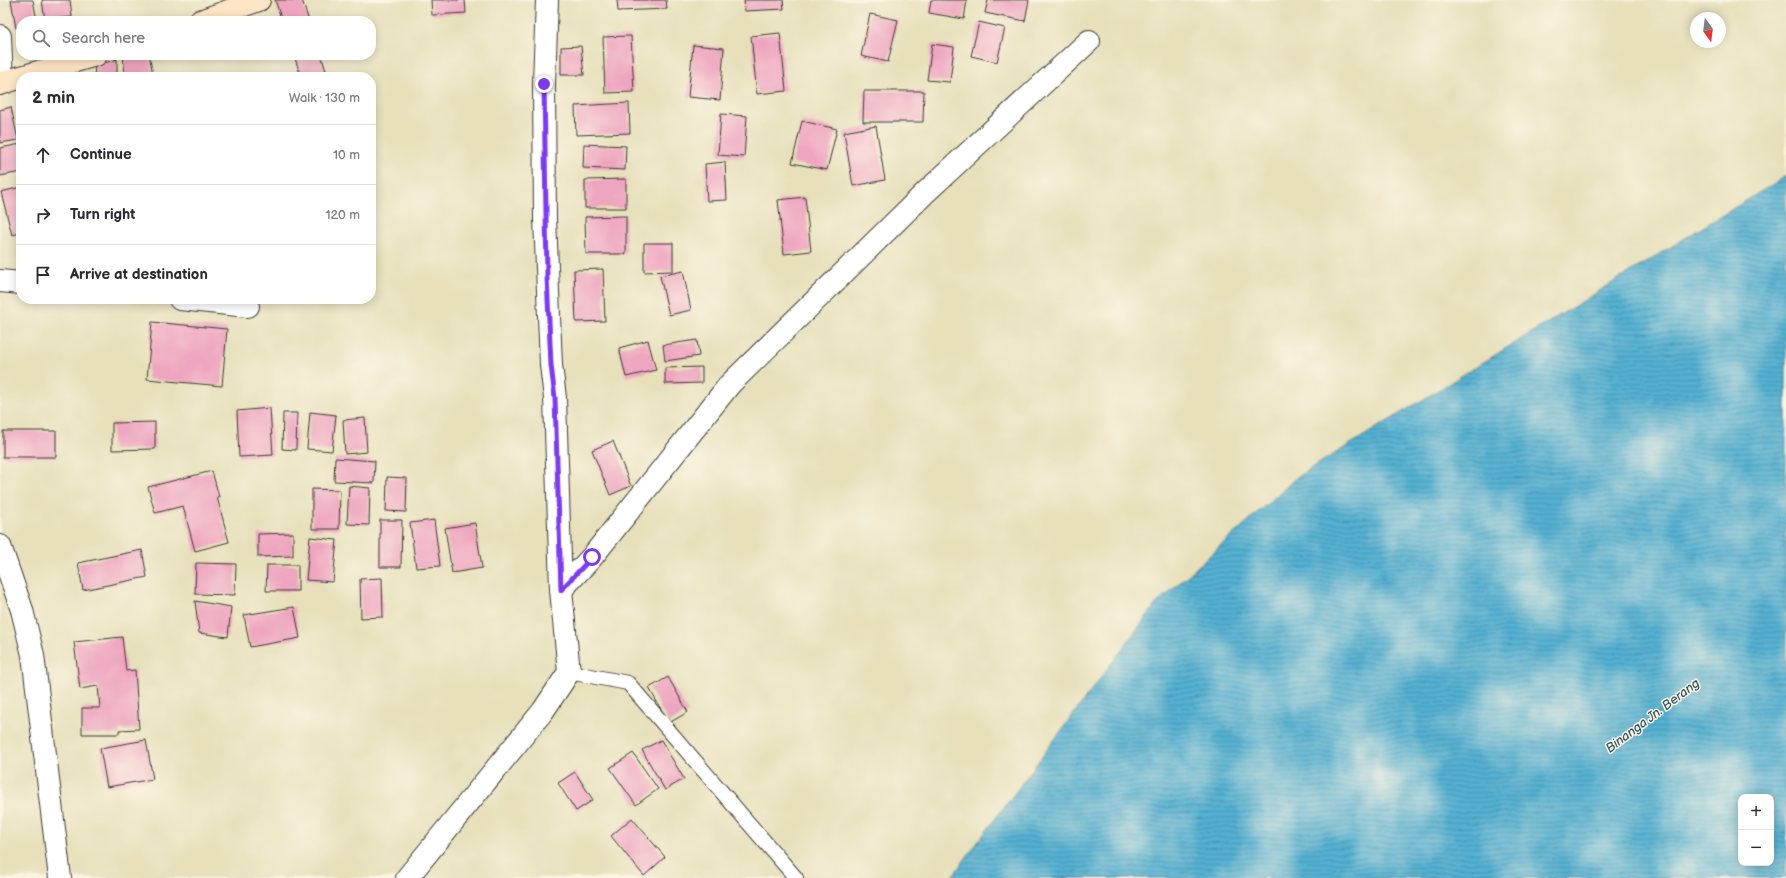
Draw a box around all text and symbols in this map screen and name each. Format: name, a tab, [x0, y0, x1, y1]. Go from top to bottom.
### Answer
north arrow	[1690, 12, 1726, 48]
search box	[16, 16, 376, 60]
icon: search	[30, 27, 52, 49]
text: Search here	[62, 29, 145, 48]
route end	[535, 75, 553, 93]
text: 2 min	[32, 88, 75, 108]
text: Walk · 130 m	[289, 90, 360, 106]
icon: ahead	[32, 144, 54, 166]
text: Continue	[70, 145, 132, 164]
text: 10 m	[333, 147, 360, 163]
icon: right	[32, 204, 54, 226]
text: Turn right	[70, 205, 135, 224]
text: 120 m	[325, 207, 360, 223]
icon: arrive	[32, 264, 54, 286]
text: Arrive at destination	[70, 265, 208, 284]
route start	[583, 548, 601, 566]
water label: Binanga Jn. Berang	[1602, 675, 1703, 756]
map controls	[1738, 794, 1774, 866]
button: +	[1738, 794, 1774, 830]
button: −	[1738, 830, 1774, 866]

